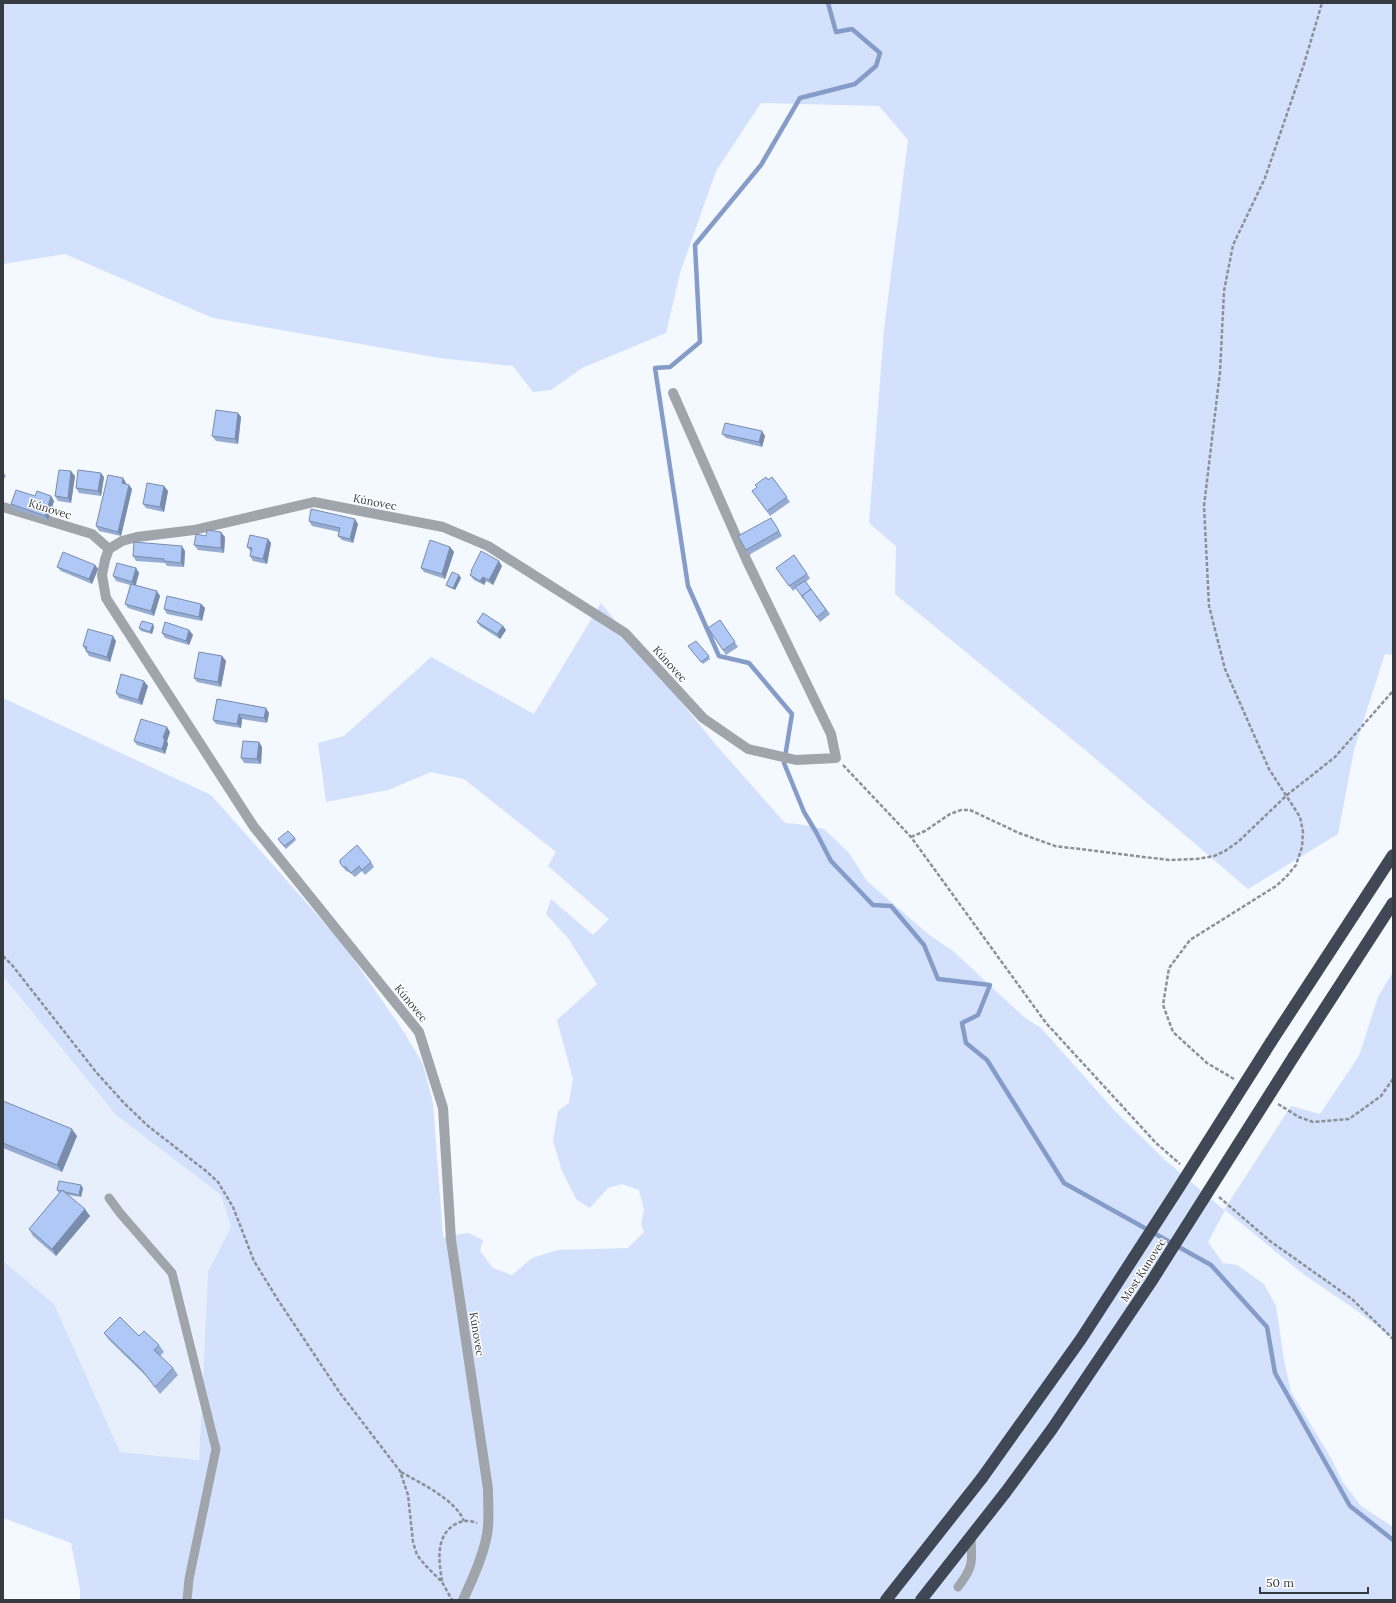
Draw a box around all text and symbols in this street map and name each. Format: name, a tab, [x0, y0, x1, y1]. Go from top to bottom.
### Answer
street label: Kúnovec	[352, 491, 398, 513]
street label: Kúnovec	[27, 496, 73, 522]
street label: Kúnovec	[650, 643, 690, 685]
street label: Kúnovec	[392, 981, 430, 1025]
street label: Most Kunovec	[1117, 1235, 1169, 1304]
street label: Kúnovec	[467, 1311, 487, 1357]
scale bar	[1260, 1569, 1368, 1595]
text: 50 m	[1266, 1575, 1294, 1590]

